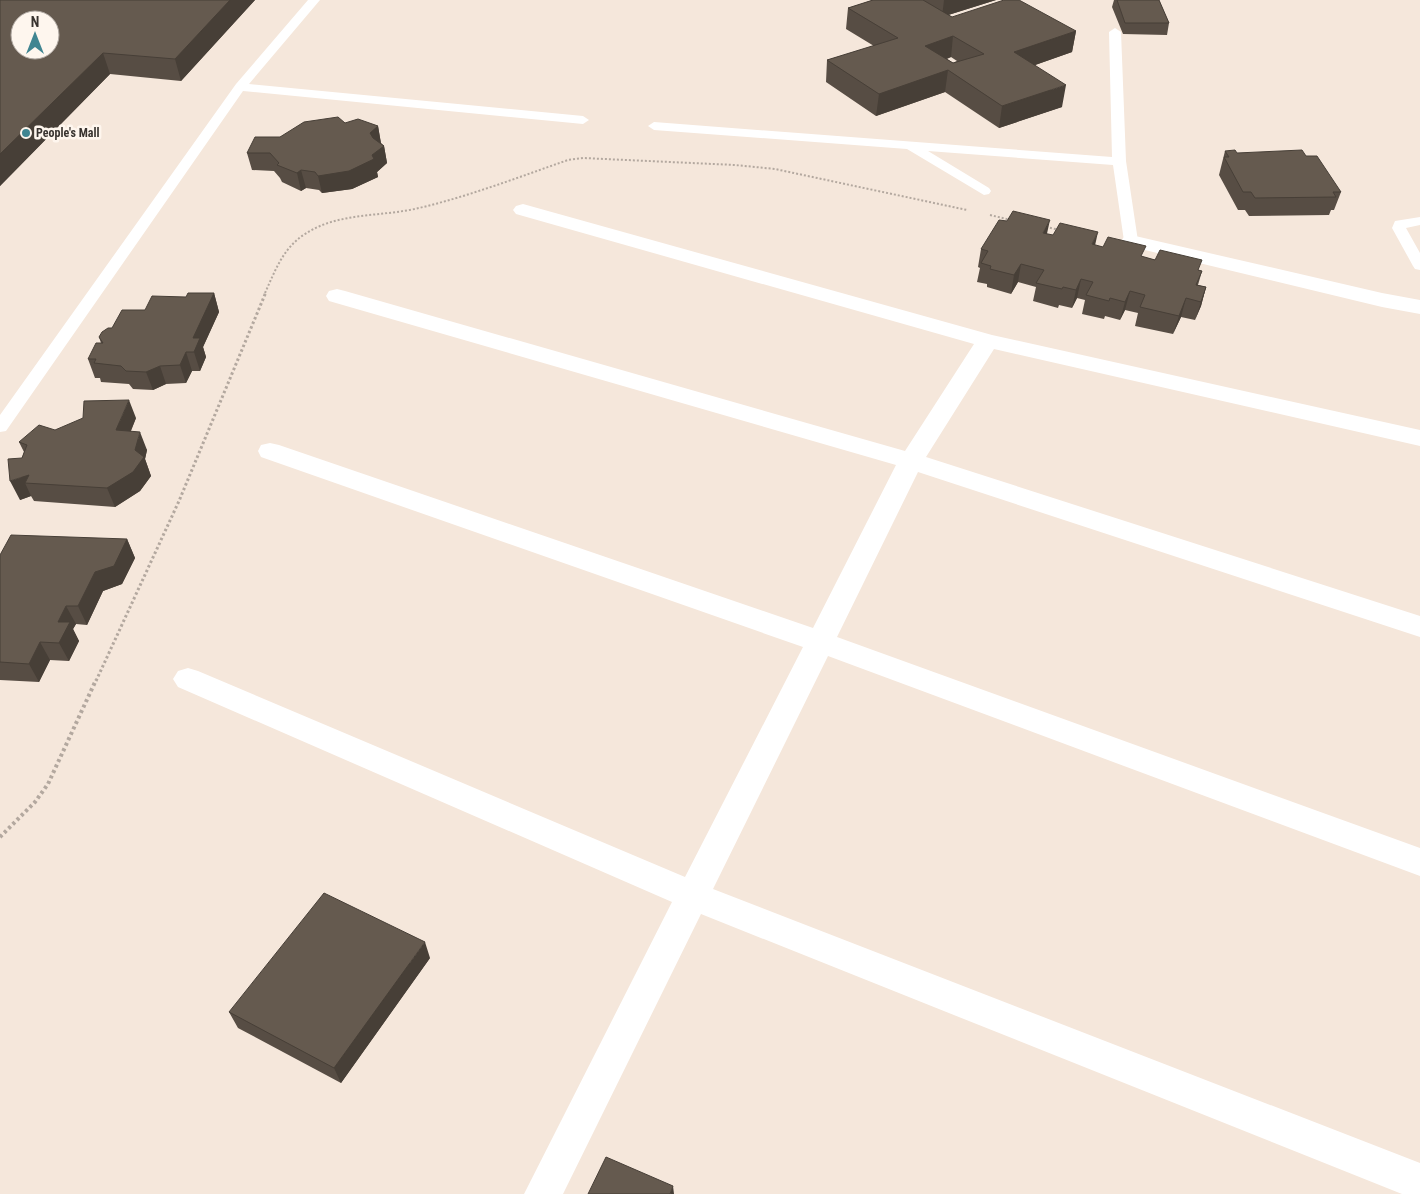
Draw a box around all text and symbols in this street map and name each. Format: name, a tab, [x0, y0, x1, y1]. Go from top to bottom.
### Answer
north arrow	[10, 10, 60, 60]
text: N	[31, 14, 39, 30]
place label: People's Mall	[36, 126, 100, 140]
marker: People's Mall	[20, 127, 32, 139]

